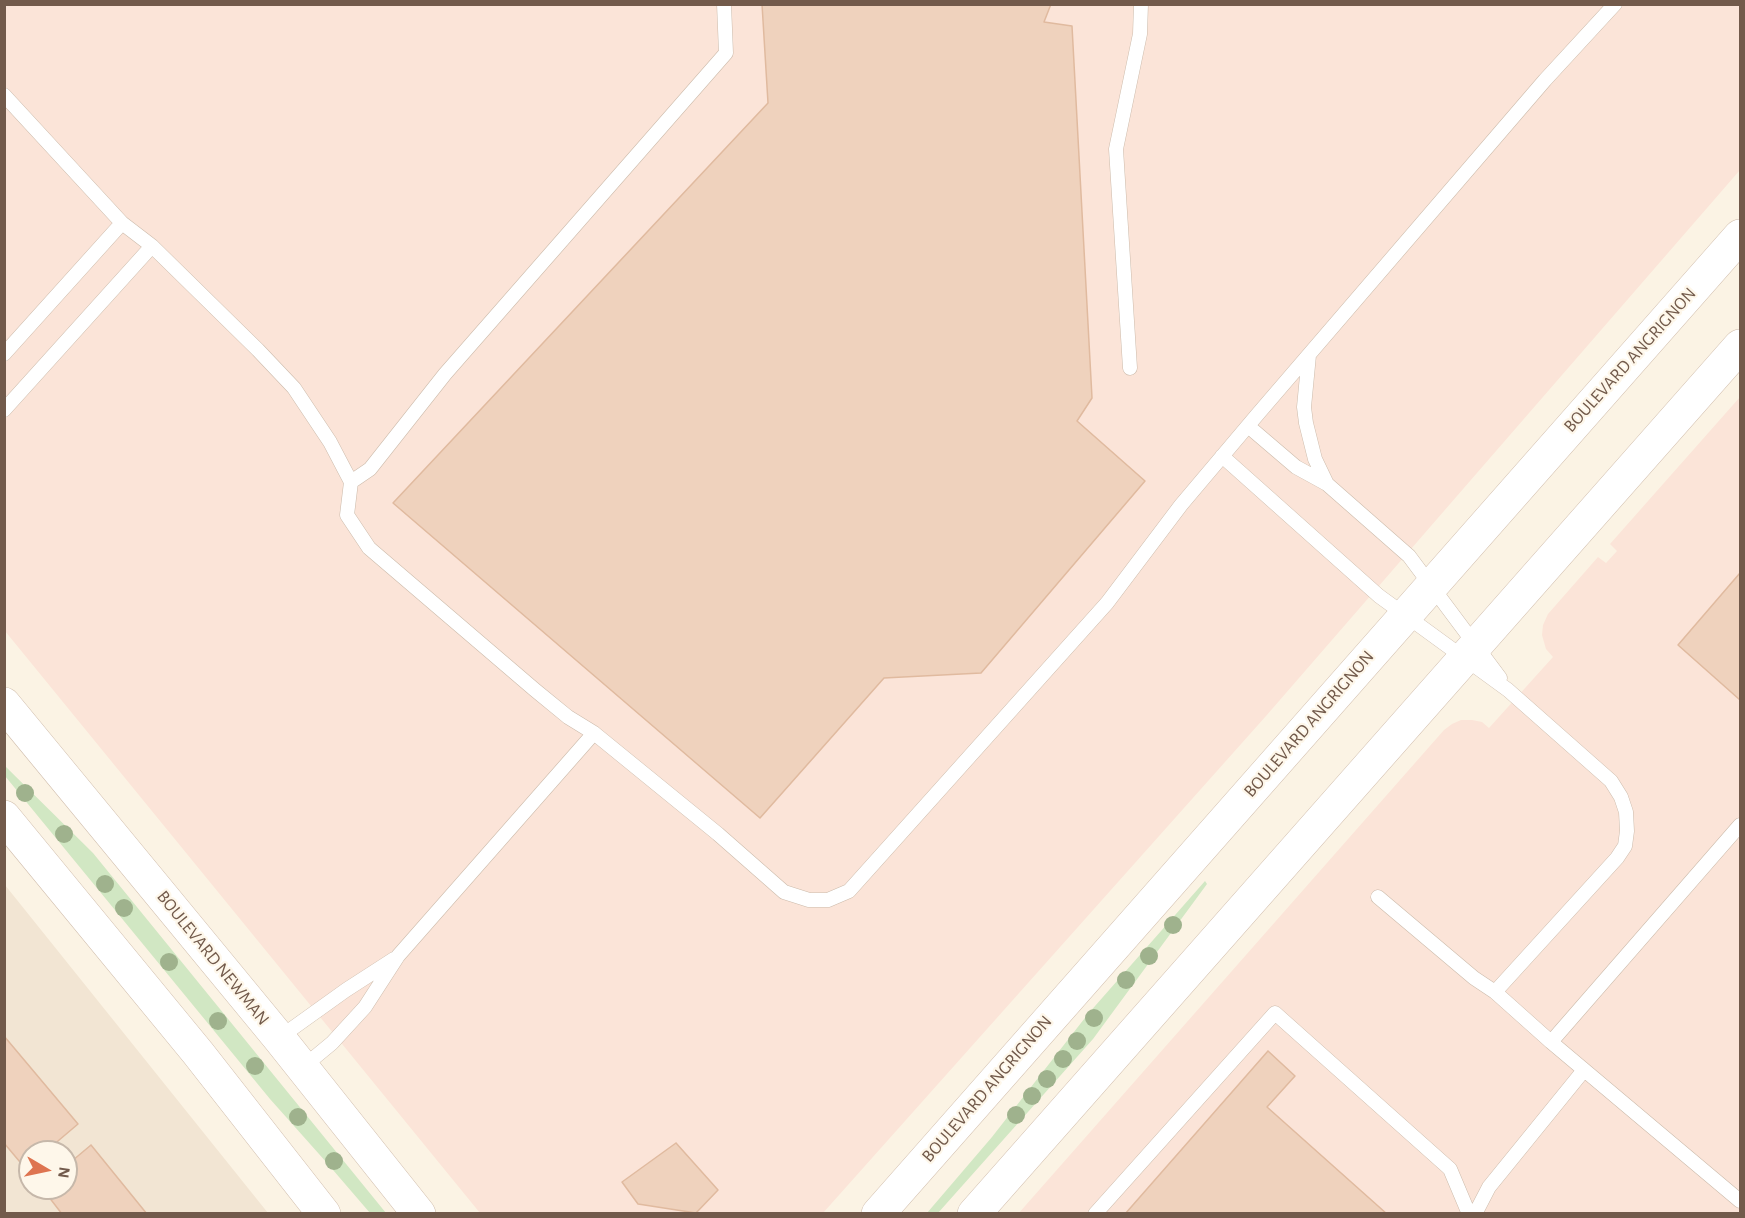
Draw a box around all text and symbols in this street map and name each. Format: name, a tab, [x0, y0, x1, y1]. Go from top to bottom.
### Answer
street label: BOULEVARD ANGRIGNON	[1559, 283, 1701, 437]
street label: BOULEVARD ANGRIGNON	[1239, 646, 1379, 802]
street label: BOULEVARD NEWMAN	[152, 886, 274, 1030]
street label: BOULEVARD ANGRIGNON	[917, 1011, 1057, 1167]
north arrow	[18, 1140, 78, 1200]
text: N	[55, 1166, 73, 1179]

